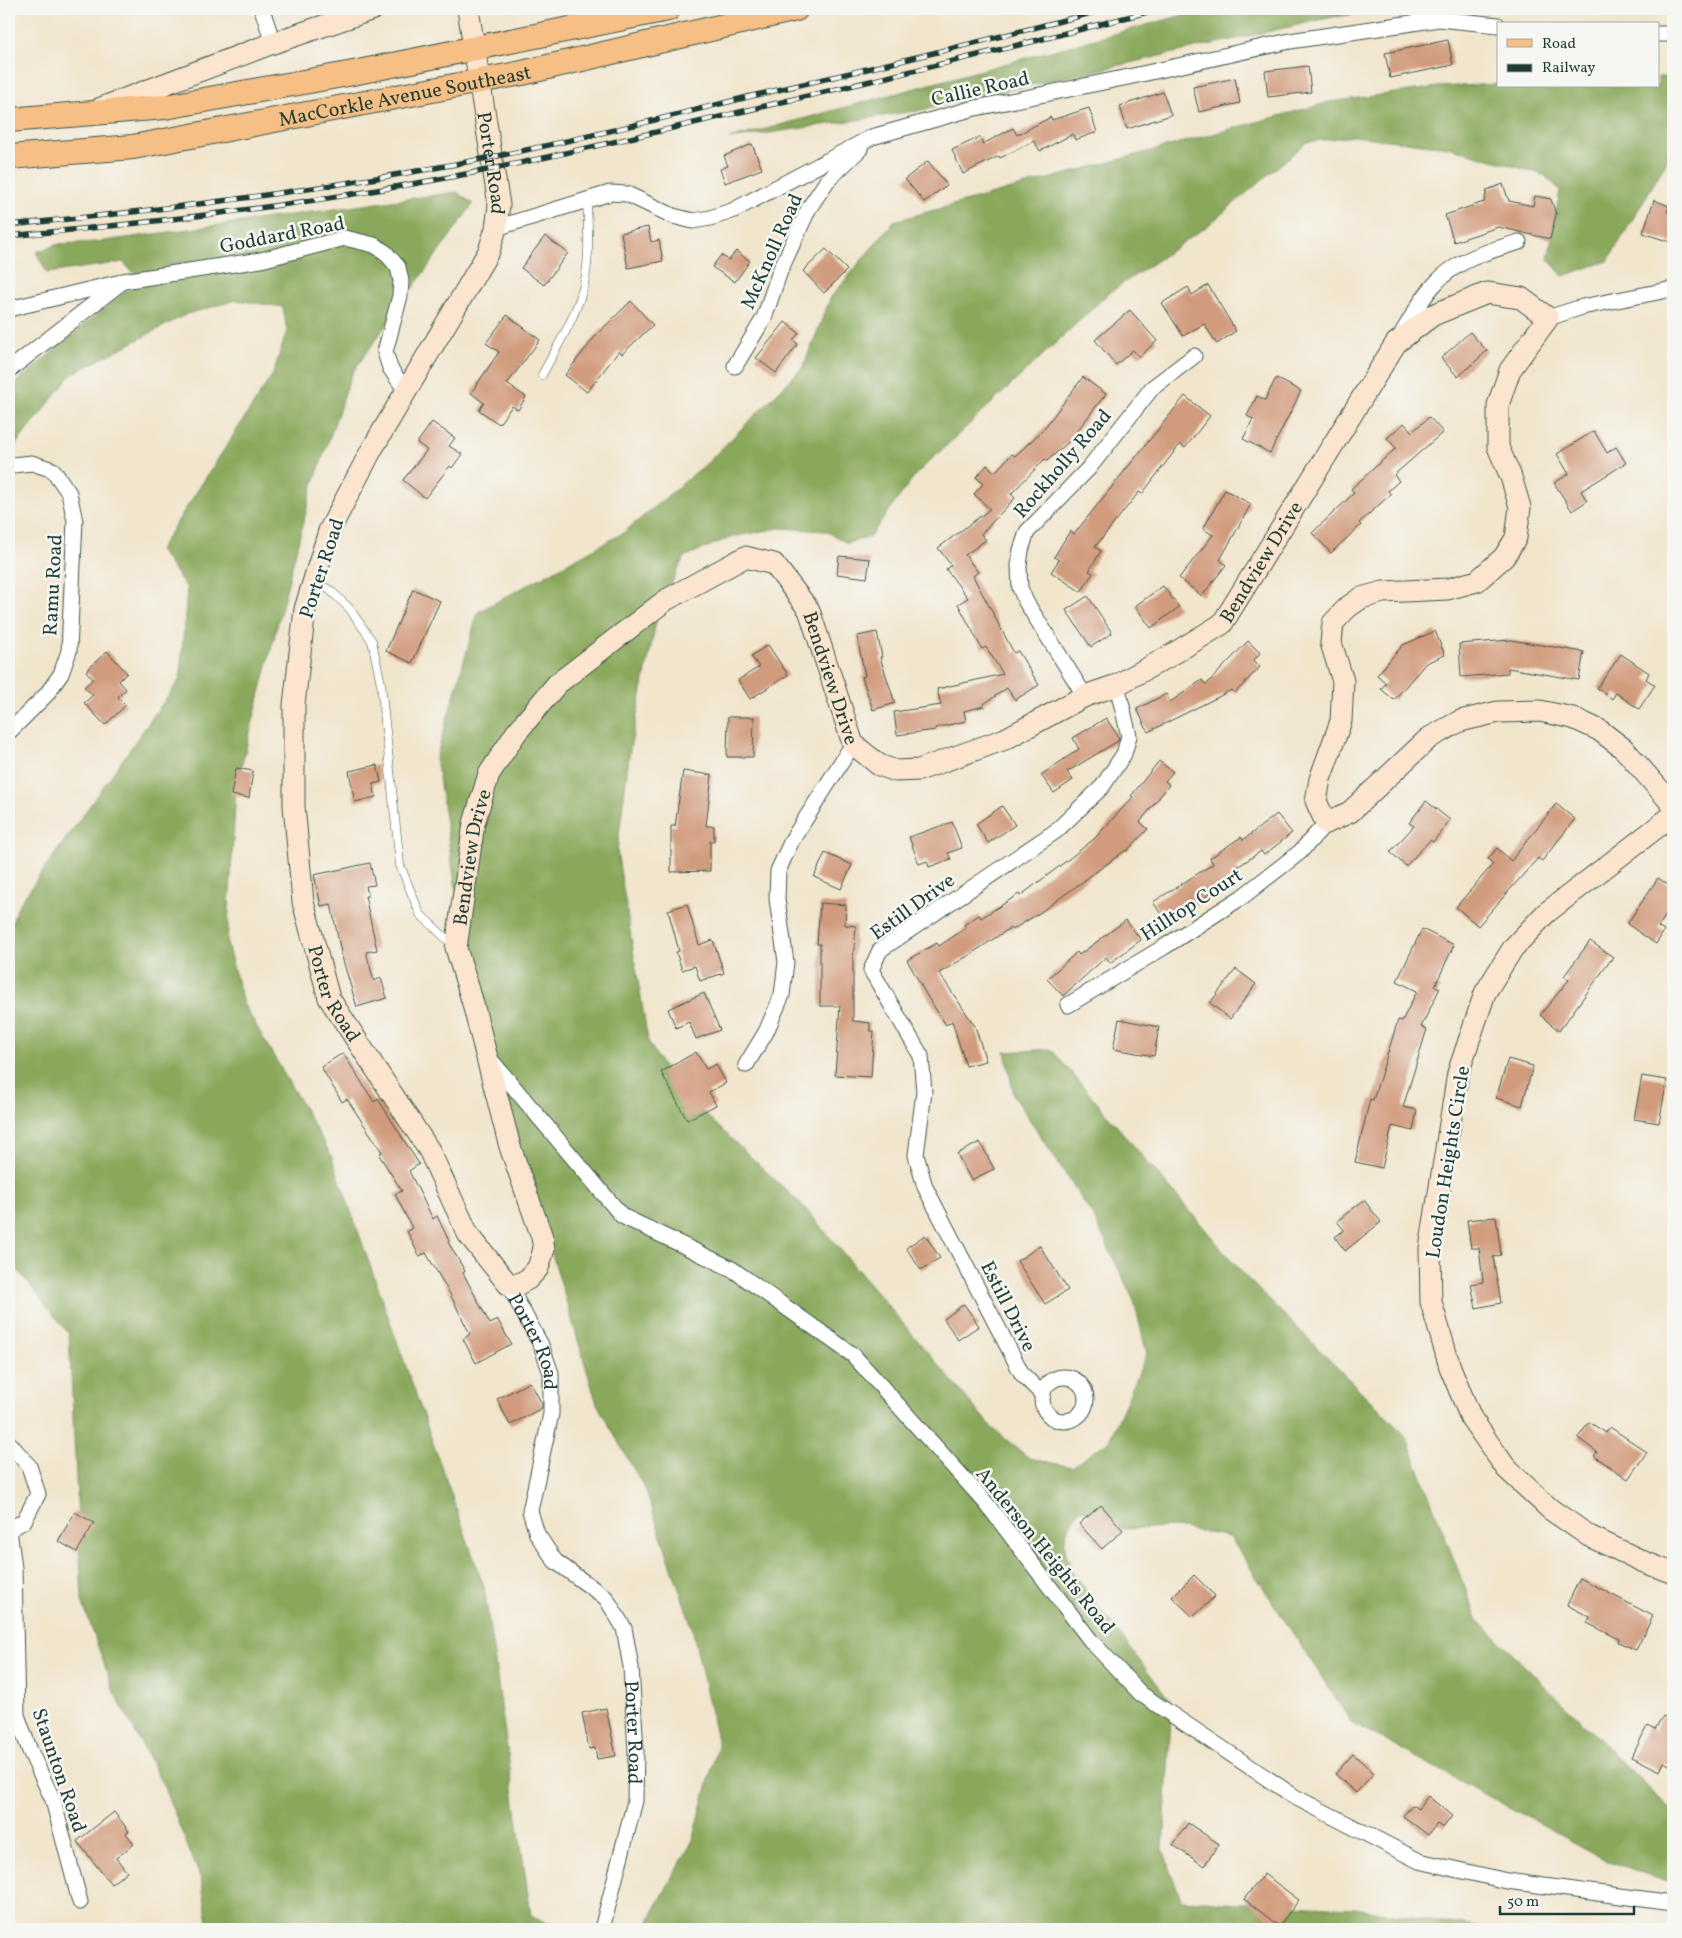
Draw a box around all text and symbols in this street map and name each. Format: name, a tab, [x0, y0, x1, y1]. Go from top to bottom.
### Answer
legend	[1497, 22, 1660, 88]
text: Road	[1542, 34, 1576, 55]
text: Railway	[1542, 58, 1595, 79]
street label: MacCorkle Avenue Southeast	[277, 59, 534, 135]
street label: Callie Road	[929, 65, 1032, 115]
street label: Porter Road	[468, 110, 511, 216]
street label: McKnoll Road	[735, 189, 811, 314]
street label: Goddard Road	[218, 210, 347, 262]
street label: Rockholly Road	[1008, 403, 1119, 525]
street label: Bendview Drive	[1214, 496, 1311, 629]
street label: Porter Road	[294, 515, 352, 622]
street label: Ramu Road	[37, 534, 71, 637]
street label: Bendview Drive	[794, 608, 864, 749]
street label: Bendview Drive	[447, 786, 500, 928]
street label: Hilltop Court	[1136, 862, 1249, 949]
street label: Estill Drive	[865, 867, 961, 948]
street label: Porter Road	[299, 942, 366, 1048]
street label: Loudon Heights Circle	[1420, 1064, 1478, 1261]
street label: Estill Drive	[972, 1257, 1042, 1357]
street label: Porter Road	[500, 1289, 563, 1390]
street label: Anderson Heights Road	[968, 1462, 1121, 1641]
street label: Porter Road	[616, 1680, 648, 1785]
street label: Staunton Road	[24, 1705, 92, 1837]
scale bar	[1500, 1883, 1633, 1915]
text: 50 m	[1507, 1892, 1539, 1913]

